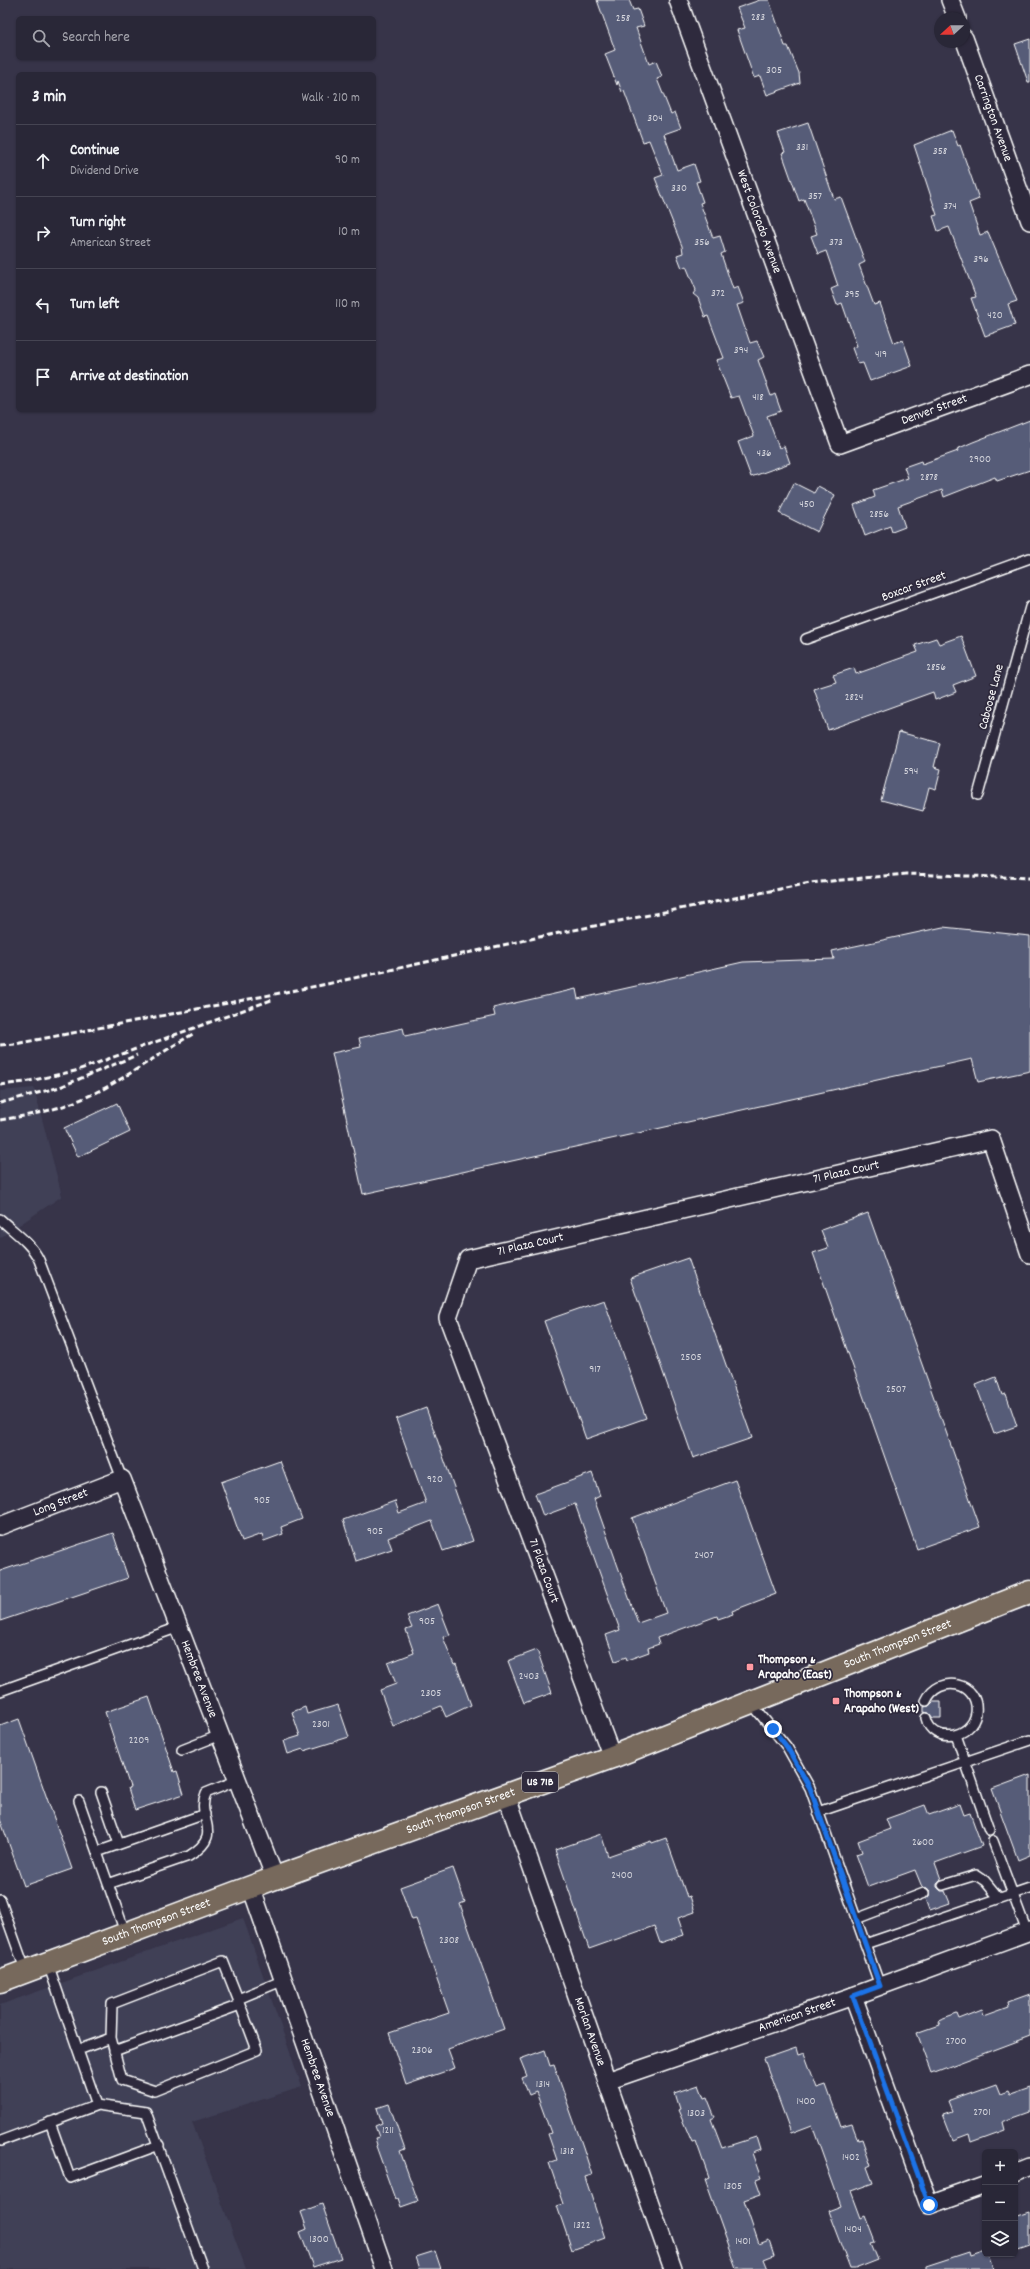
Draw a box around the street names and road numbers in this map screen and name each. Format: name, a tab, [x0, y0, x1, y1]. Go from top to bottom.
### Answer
street label: Carrington Avenue	[968, 72, 1017, 164]
street label: West Colorado Avenue	[731, 167, 787, 276]
street label: Denver Street	[899, 389, 970, 430]
street label: Boxcar Street	[879, 566, 949, 607]
street label: Caboose Lane	[974, 662, 1010, 732]
street label: 71 Plaza Court	[811, 1155, 881, 1189]
street label: 71 Plaza Court	[495, 1228, 566, 1261]
street label: Long Street	[30, 1483, 91, 1522]
street label: 71 Plaza Court	[523, 1536, 564, 1606]
street label: South Thompson Street	[841, 1614, 955, 1674]
street label: Hembree Avenue	[175, 1637, 222, 1721]
road number: US 71B	[522, 1772, 558, 1792]
street label: South Thompson Street	[404, 1783, 518, 1840]
street label: South Thompson Street	[99, 1893, 214, 1951]
street label: American Street	[756, 1993, 839, 2038]
street label: Morlan Avenue	[569, 1995, 611, 2069]
street label: Hembree Avenue	[295, 2036, 340, 2120]

